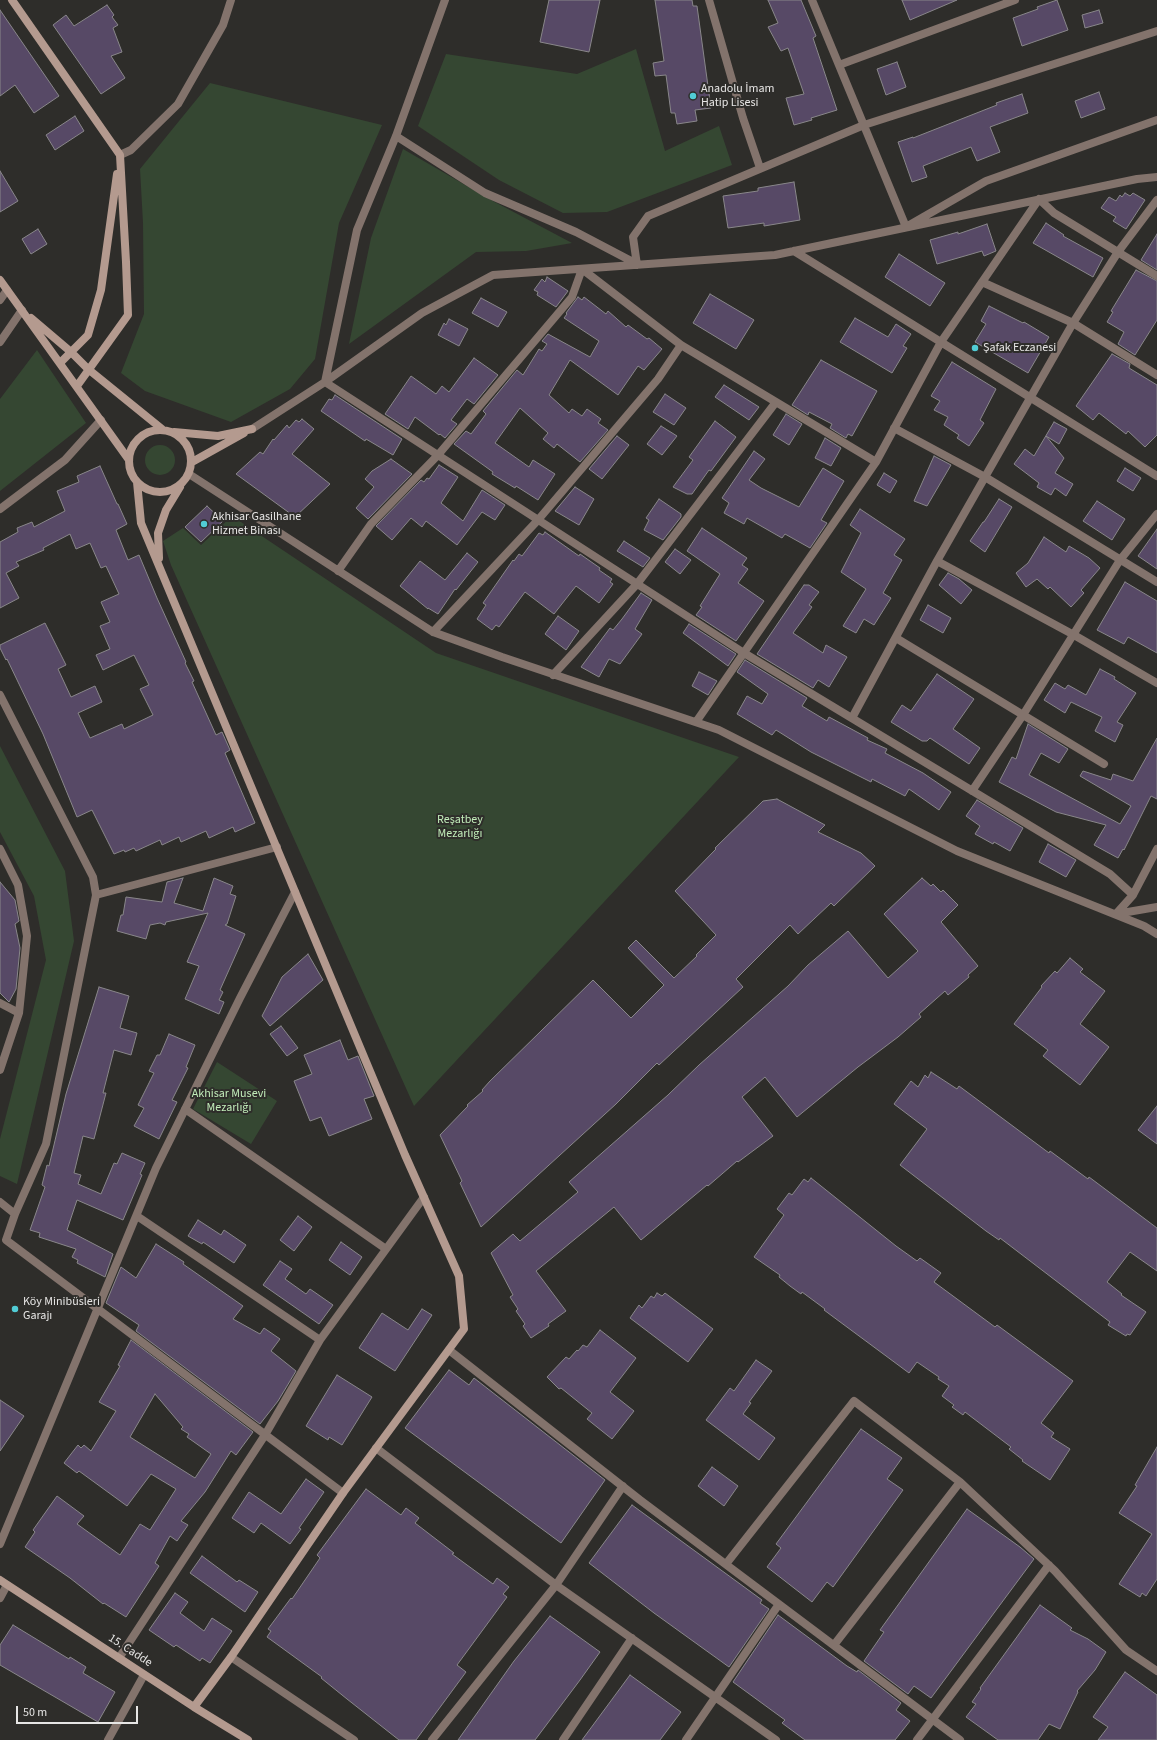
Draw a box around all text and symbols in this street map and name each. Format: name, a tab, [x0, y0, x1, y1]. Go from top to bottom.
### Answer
place label: Anadolu İmam Hatip Lisesi	[701, 82, 774, 110]
marker: Anadolu İmam Hatip Lisesi	[688, 91, 698, 101]
place label: Şafak Eczanesi	[983, 341, 1056, 355]
marker: Şafak Eczanesi	[970, 343, 980, 353]
place label: Akhisar Gasilhane Hizmet Binası	[212, 510, 301, 538]
marker: Akhisar Gasilhane Hizmet Binası	[199, 519, 209, 529]
park label: Reşatbey Mezarlığı	[437, 813, 483, 841]
park label: Akhisar Musevi Mezarlığı	[192, 1087, 266, 1115]
place label: Köy Minibüsleri Garajı	[23, 1295, 100, 1323]
marker: Köy Minibüsleri Garajı	[10, 1304, 20, 1314]
street label: 15. Cadde	[105, 1631, 155, 1671]
scale bar	[18, 1698, 140, 1724]
text: 50 m	[23, 1704, 47, 1721]

